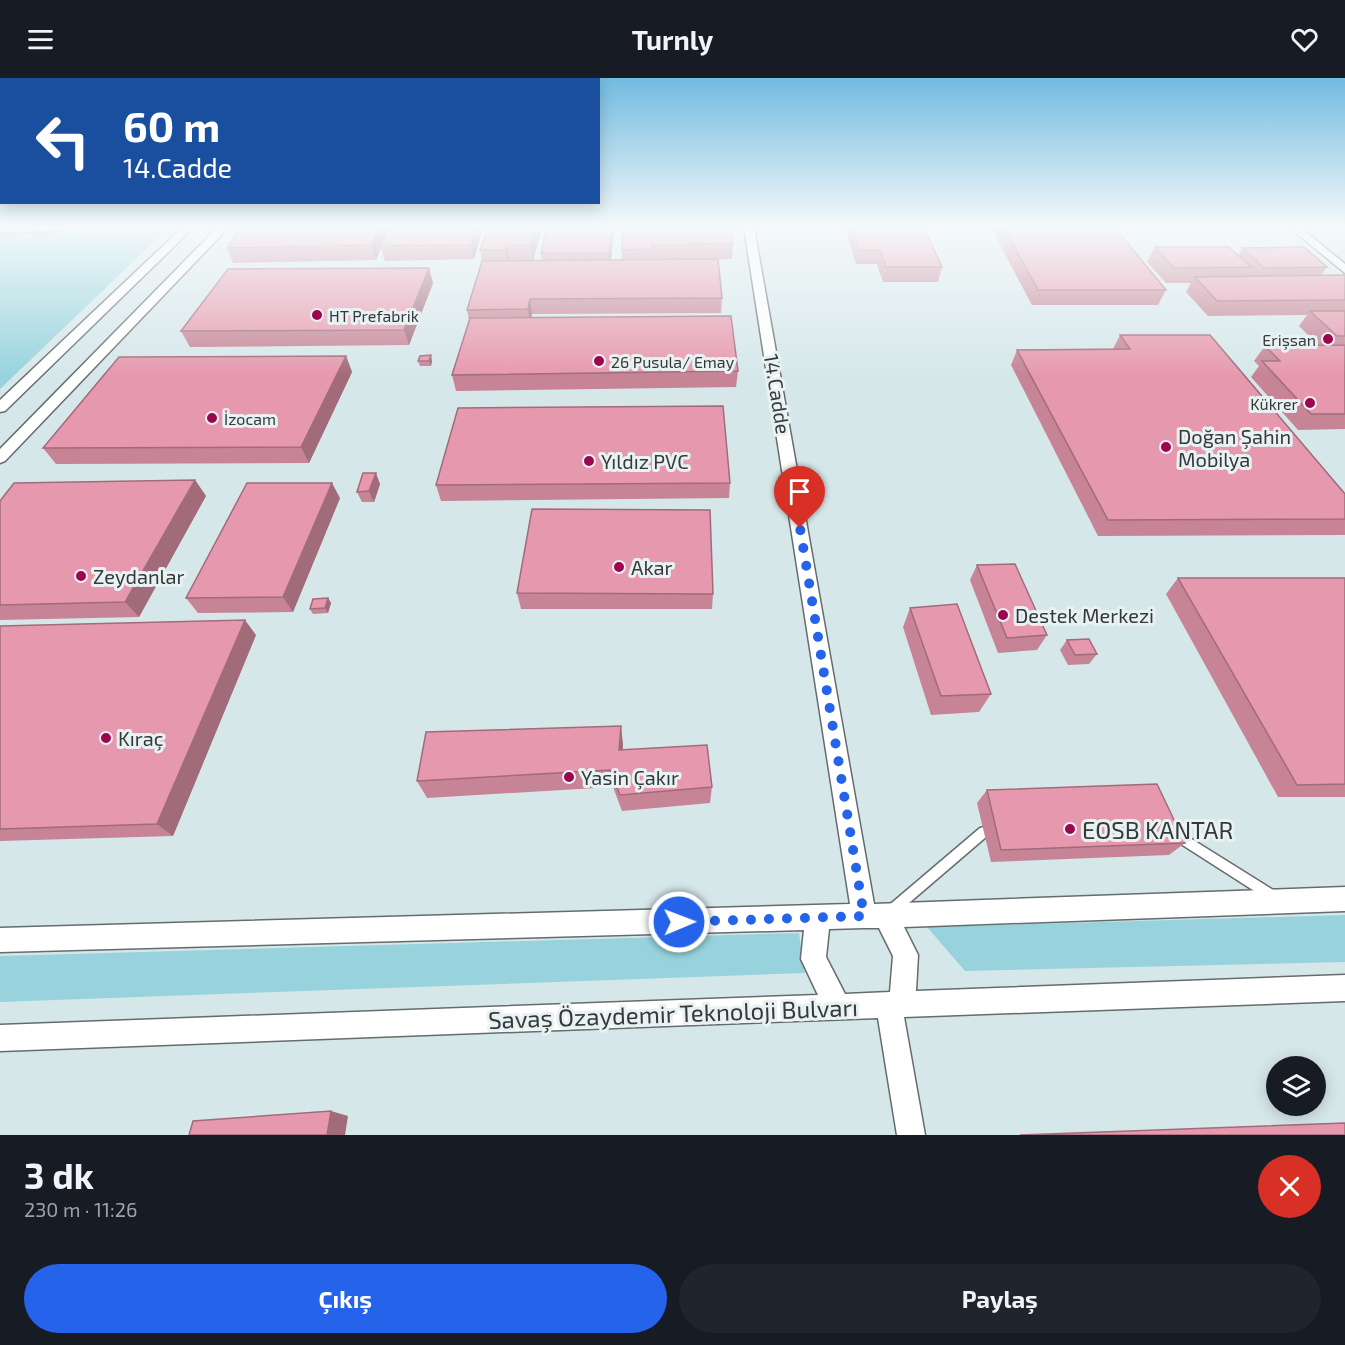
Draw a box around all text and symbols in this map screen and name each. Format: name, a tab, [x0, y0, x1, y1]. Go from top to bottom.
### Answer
icon: menu	[24, 23, 57, 56]
text: Turnly	[632, 23, 713, 55]
icon: heart	[1288, 23, 1321, 56]
text: 60 m	[123, 100, 220, 150]
icon: left	[24, 102, 102, 180]
text: 14.Cadde	[123, 151, 232, 183]
place label: HT Prefabrik	[329, 306, 419, 325]
marker: HT Prefabrik	[310, 308, 324, 322]
place label: Erişsan	[1262, 330, 1316, 350]
marker: Erişsan	[1321, 332, 1335, 346]
place label: 26 Pusula/ Emay	[611, 352, 735, 371]
street label: 14.Cadde	[760, 352, 796, 436]
marker: 26 Pusula/ Emay	[592, 354, 606, 368]
place label: Kükrer	[1250, 394, 1299, 413]
marker: Kükrer	[1303, 396, 1317, 410]
place label: İzocam	[224, 409, 276, 428]
marker: İzocam	[205, 411, 219, 425]
place label: Doğan Şahin Mobilya	[1178, 424, 1291, 471]
marker: Doğan Şahin Mobilya	[1159, 440, 1173, 454]
place label: Yıldız PVC	[601, 449, 689, 473]
marker: Yıldız PVC	[582, 454, 596, 468]
pin	[774, 466, 825, 528]
icon: arrive	[783, 475, 816, 508]
place label: Akar	[631, 555, 673, 579]
marker: Akar	[612, 560, 626, 574]
place label: Zeydanlar	[93, 564, 184, 588]
marker: Zeydanlar	[74, 569, 88, 583]
place label: Destek Merkezi	[1015, 603, 1154, 627]
marker: Destek Merkezi	[996, 608, 1010, 622]
place label: Kıraç	[118, 726, 164, 751]
marker: Kıraç	[99, 731, 113, 745]
place label: Yasin Çakır	[581, 765, 679, 790]
marker: Yasin Çakır	[562, 770, 576, 784]
place label: EOSB KANTAR	[1082, 815, 1233, 844]
marker: EOSB KANTAR	[1063, 822, 1077, 836]
position arrow	[647, 890, 711, 954]
street label: Savaş Özaydemir Teknoloji Bulvarı	[488, 992, 858, 1035]
map controls	[1266, 1056, 1326, 1116]
button: layers	[1266, 1056, 1326, 1116]
text: 3 dk	[24, 1153, 94, 1196]
button: close	[1258, 1155, 1321, 1218]
text: 230 m · 11:26	[24, 1197, 137, 1221]
button: Çıkış	[24, 1264, 667, 1333]
button: Paylaş	[679, 1264, 1321, 1333]

